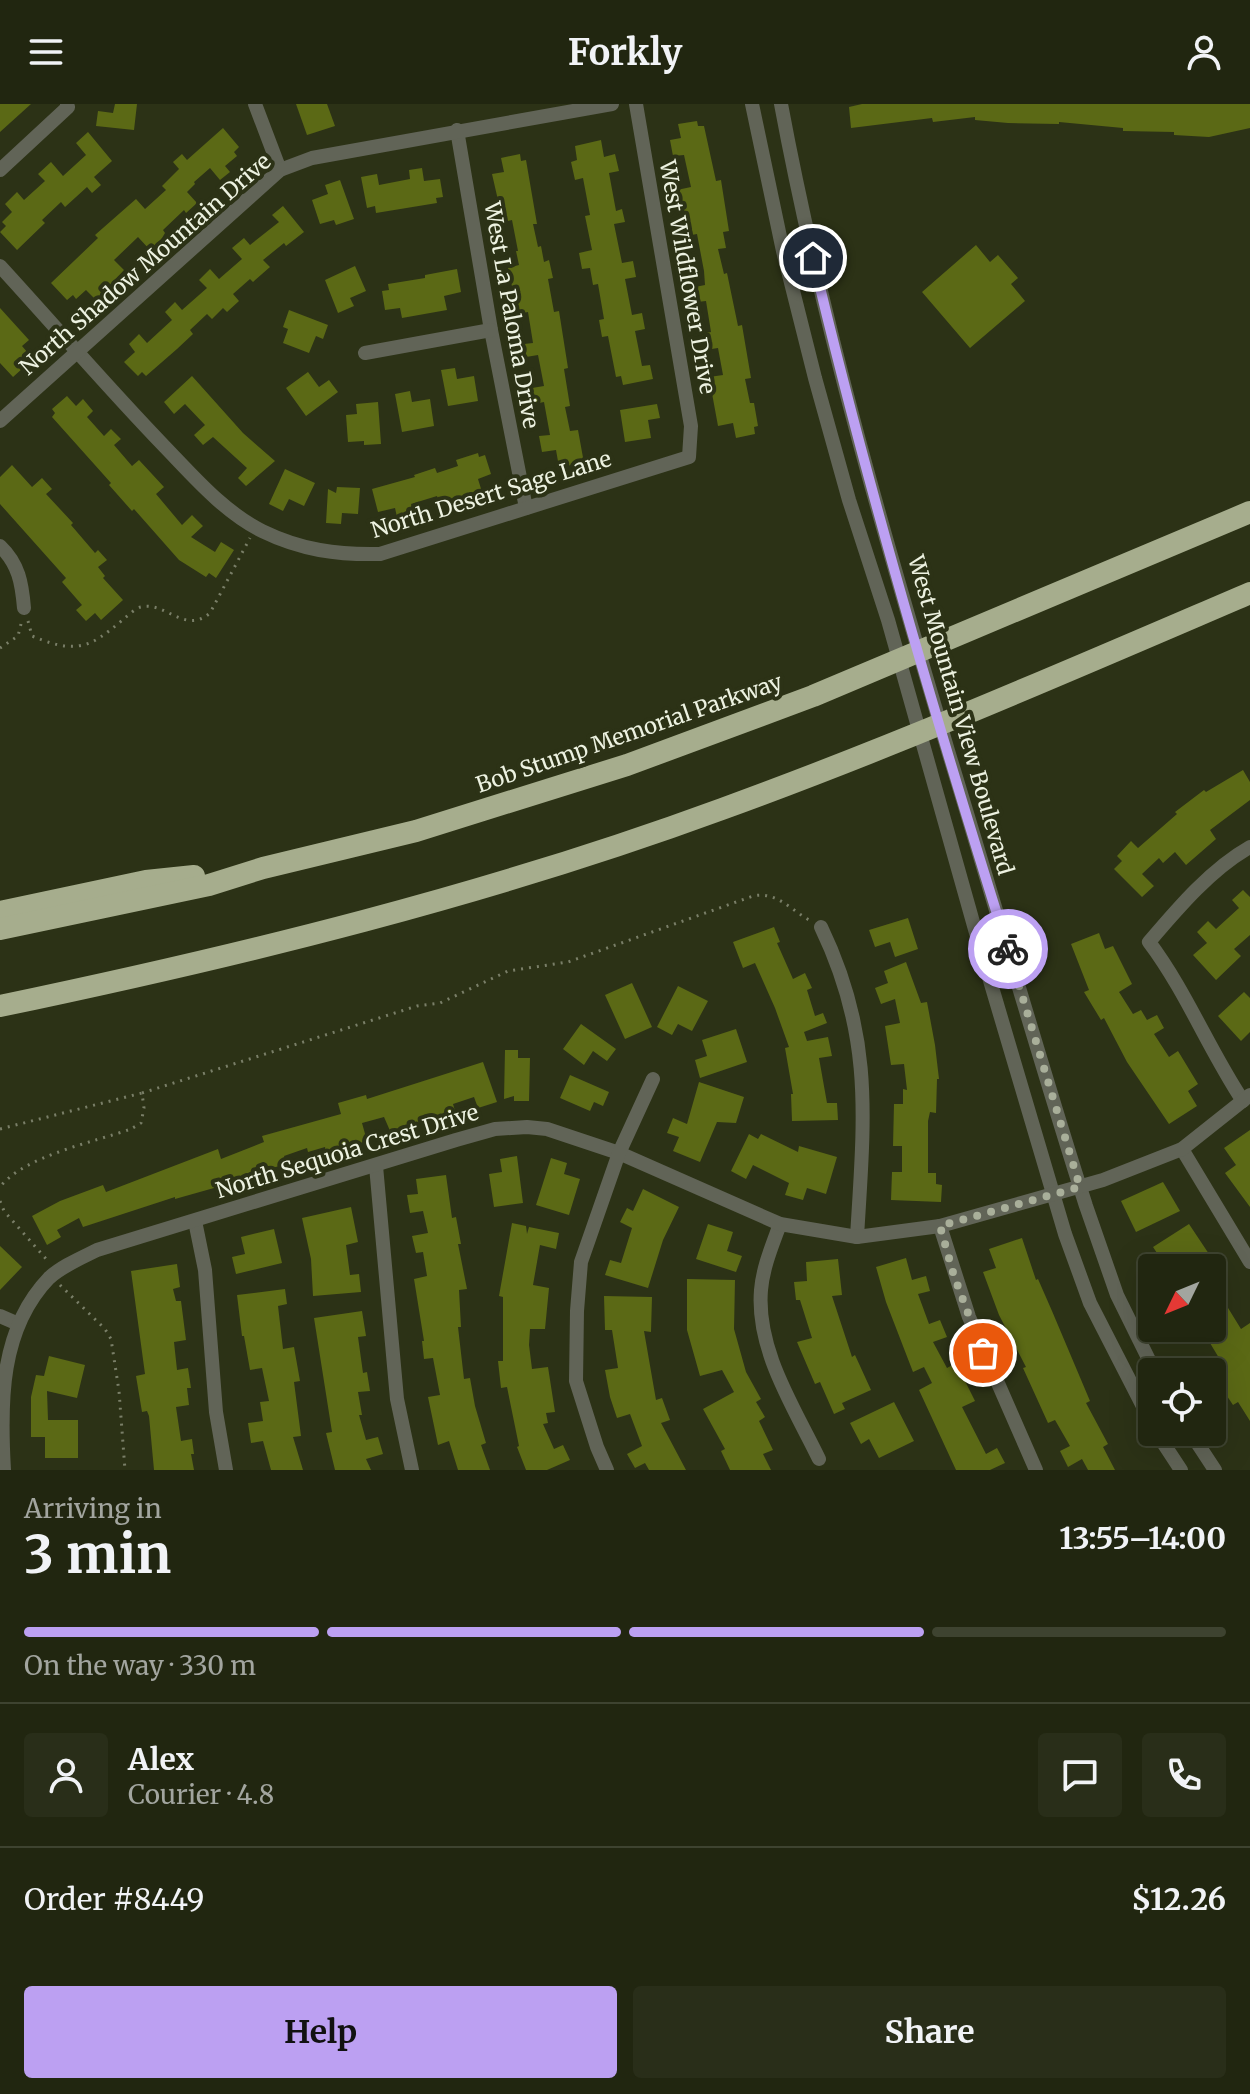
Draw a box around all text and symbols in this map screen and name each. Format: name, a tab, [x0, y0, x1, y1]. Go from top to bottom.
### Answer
icon: menu	[24, 30, 68, 74]
text: Forkly	[568, 30, 682, 75]
icon: person	[1182, 30, 1226, 74]
street label: North Shadow Mountain Drive	[14, 147, 276, 381]
street label: West Wildflower Drive	[653, 157, 722, 396]
street label: West La Paloma Drive	[478, 198, 546, 431]
pin	[779, 224, 847, 292]
icon: home	[791, 236, 835, 280]
street label: North Desert Sage Lane	[368, 444, 614, 544]
street label: West Mountain View Boulevard	[902, 551, 1020, 878]
street label: Bob Stump Memorial Parkway	[472, 667, 786, 799]
courier	[968, 909, 1048, 989]
icon: bike	[986, 927, 1030, 971]
street label: North Sequoia Crest Drive	[212, 1098, 482, 1204]
north arrow	[1138, 1254, 1226, 1342]
map controls	[1138, 1254, 1226, 1446]
pin	[949, 1319, 1017, 1387]
icon: bag	[961, 1331, 1005, 1375]
button: locate	[1138, 1358, 1226, 1446]
text: Arriving in	[24, 1492, 162, 1525]
text: 13:55–14:00	[1059, 1519, 1226, 1557]
text: 3 min	[24, 1522, 171, 1587]
text: On the way · 330 m	[24, 1649, 256, 1682]
button: person	[24, 1733, 108, 1817]
button: chat	[1038, 1733, 1122, 1817]
button: phone	[1142, 1733, 1226, 1817]
text: Alex	[128, 1740, 194, 1778]
text: Courier · 4.8	[128, 1778, 274, 1811]
text: Order #8449	[24, 1880, 204, 1918]
text: $12.26	[1131, 1880, 1226, 1918]
button: Help	[24, 1986, 617, 2078]
button: Share	[633, 1986, 1226, 2078]

